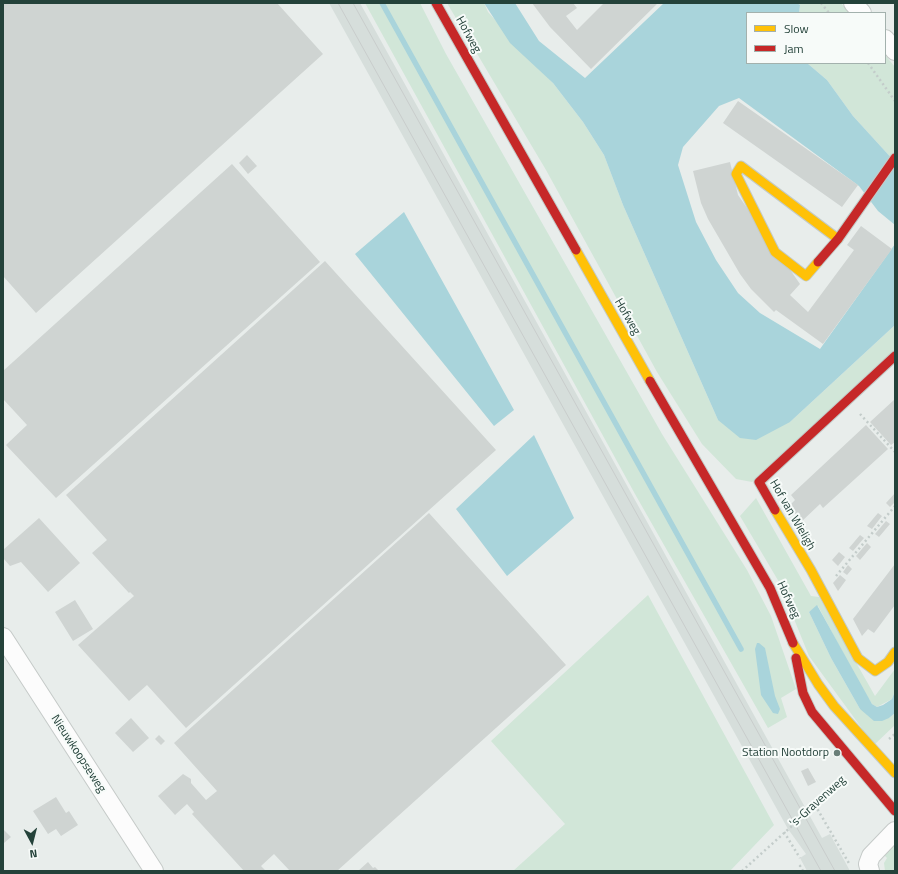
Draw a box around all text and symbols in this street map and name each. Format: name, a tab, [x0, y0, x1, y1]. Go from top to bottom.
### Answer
legend	[746, 12, 886, 64]
street label: Hofweg	[452, 14, 484, 56]
text: Slow	[784, 19, 809, 38]
text: Jam	[784, 39, 804, 58]
street label: Hofweg	[611, 296, 643, 338]
street label: Hof van Wieligh	[766, 477, 818, 553]
street label: Hofweg	[773, 579, 803, 621]
street label: Nieuwkoopseweg	[48, 712, 108, 796]
place label: Station Nootdorp	[742, 746, 829, 760]
marker: Station Nootdorp	[832, 748, 842, 758]
street label: 's-Gravenweg	[787, 773, 849, 831]
north arrow	[12, 822, 52, 862]
text: N	[29, 846, 38, 862]

